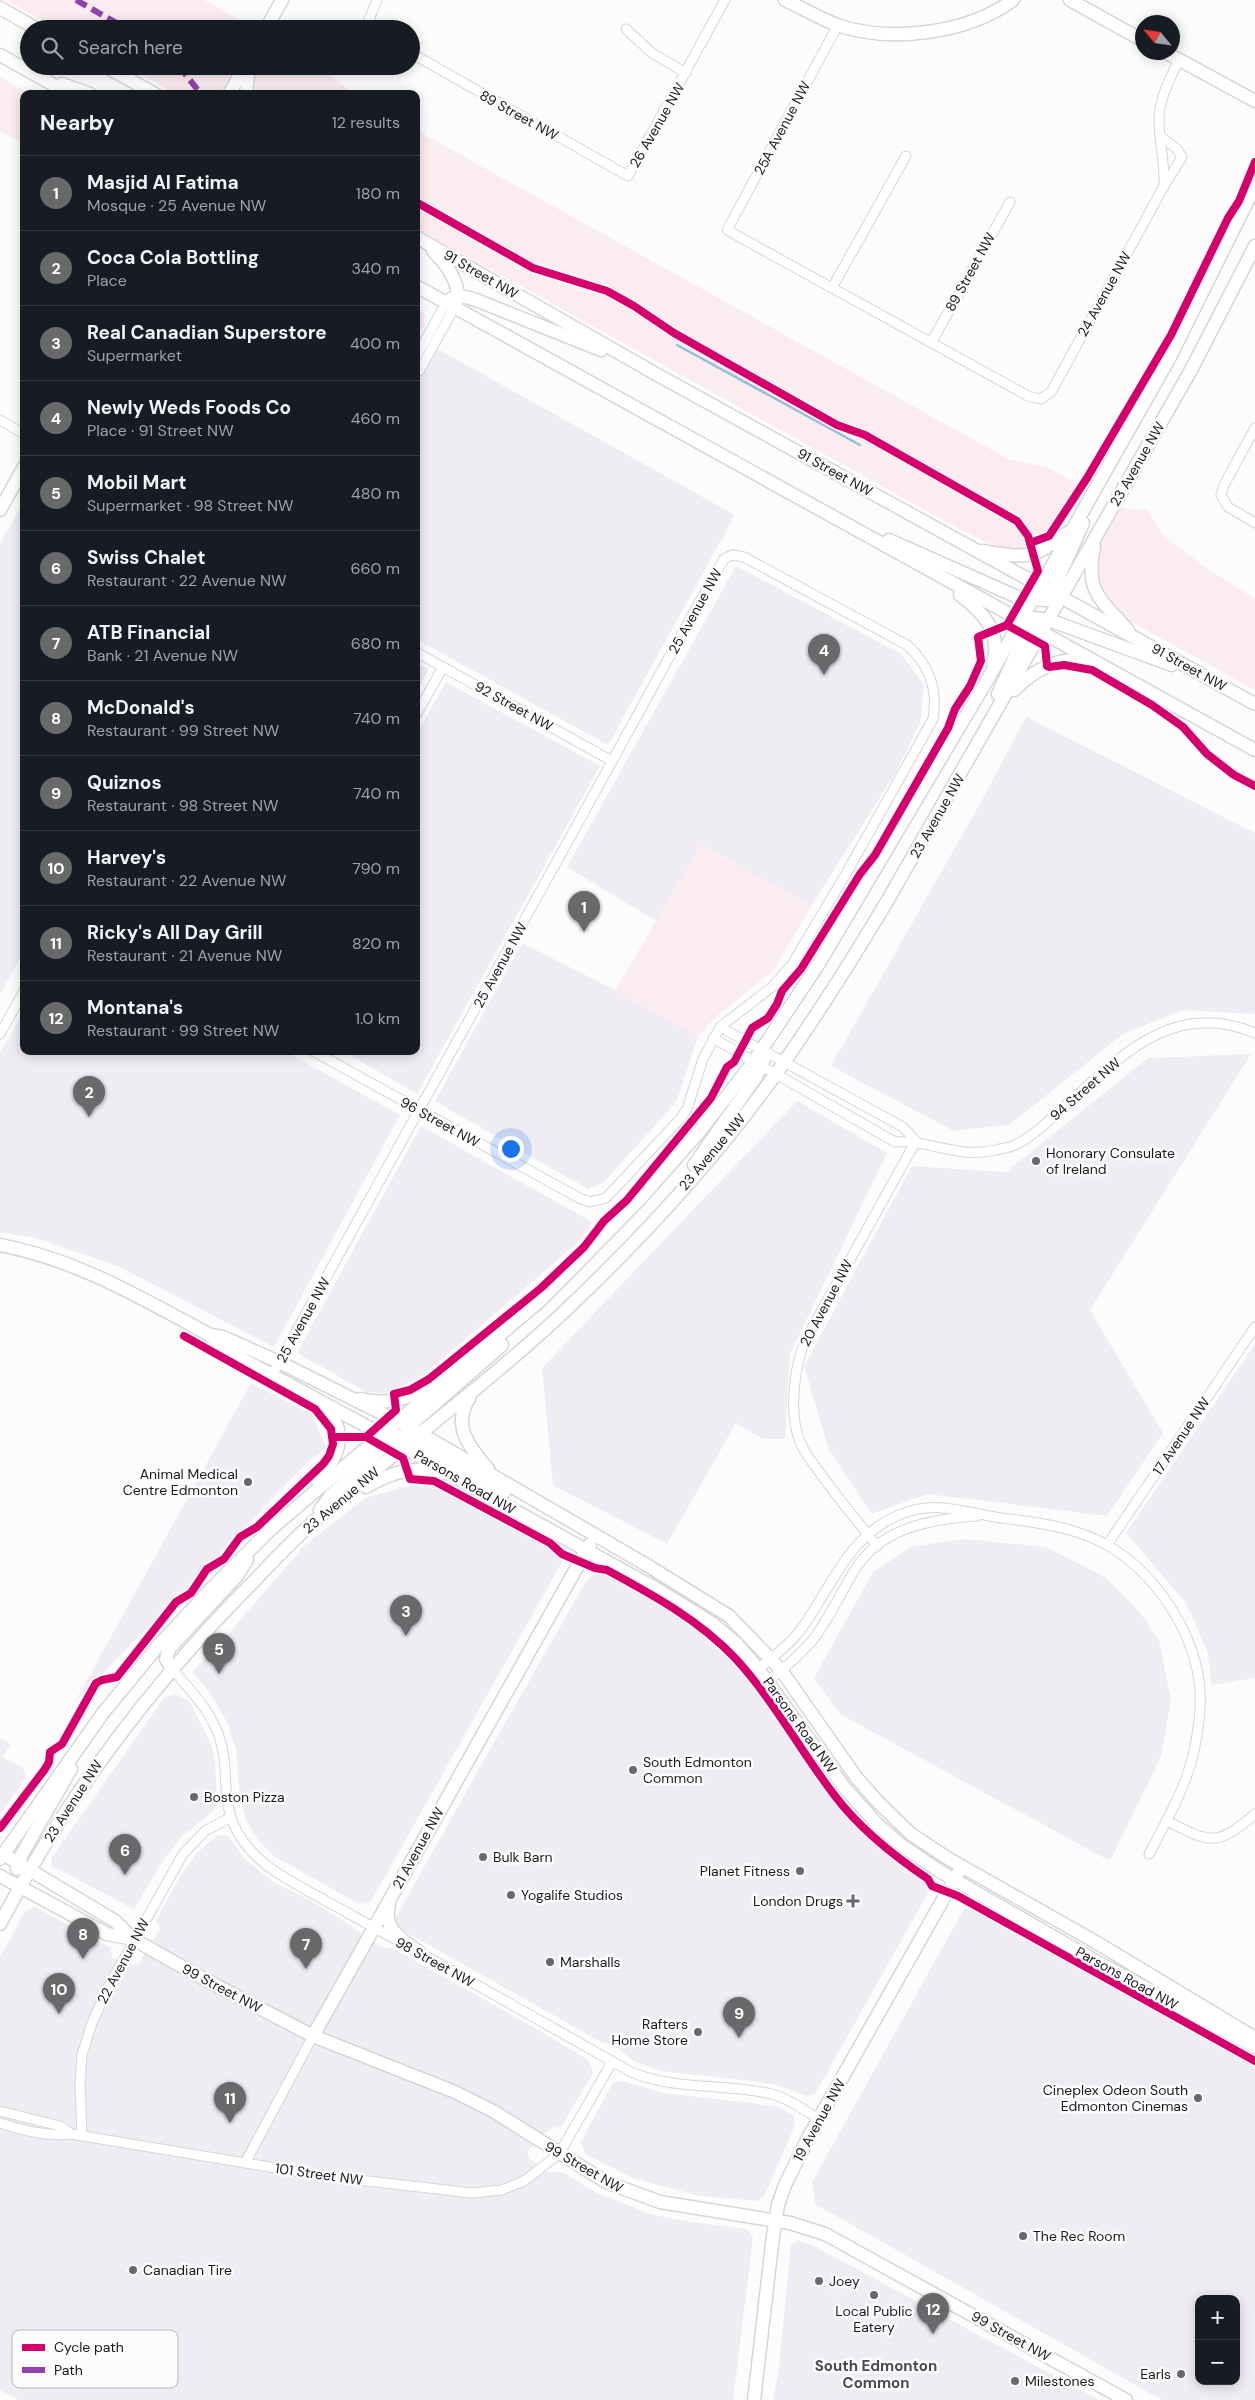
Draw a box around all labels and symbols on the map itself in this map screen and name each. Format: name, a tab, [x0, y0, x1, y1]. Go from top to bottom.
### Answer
north arrow	[1135, 15, 1180, 60]
street label: 25A Avenue NW	[750, 78, 814, 178]
street label: 26 Avenue NW	[625, 79, 689, 171]
street label: 89 Street NW	[476, 86, 562, 144]
street label: 89 Street NW	[941, 229, 999, 315]
street label: 91 Street NW	[440, 245, 522, 303]
street label: 24 Avenue NW	[1073, 248, 1135, 340]
street label: 23 Avenue NW	[1106, 418, 1169, 509]
street label: 91 Street NW	[794, 444, 876, 500]
street label: 25 Avenue NW	[664, 565, 726, 657]
pin: 4	[808, 634, 840, 675]
street label: 91 Street NW	[1148, 639, 1230, 695]
street label: 92 Street NW	[472, 677, 557, 735]
street label: 23 Avenue NW	[906, 770, 969, 861]
pin: 1	[568, 891, 600, 932]
street label: 25 Avenue NW	[469, 919, 531, 1011]
street label: 94 Street NW	[1046, 1053, 1124, 1125]
pin: 2	[73, 1076, 105, 1117]
street label: 96 Street NW	[397, 1093, 483, 1151]
street label: 23 Avenue NW	[675, 1110, 750, 1194]
your location	[498, 1136, 524, 1162]
place label: Honorary Consulate of Ireland	[1046, 1144, 1175, 1178]
marker: Honorary Consulate of Ireland	[1030, 1155, 1042, 1167]
street label: 20 Avenue NW	[796, 1256, 857, 1349]
street label: 25 Avenue NW	[272, 1274, 334, 1366]
street label: 17 Avenue NW	[1148, 1393, 1214, 1478]
street label: Parsons Road NW	[411, 1446, 519, 1519]
street label: 23 Avenue NW	[299, 1462, 383, 1537]
place label: Animal Medical Centre Edmonton	[123, 1465, 238, 1499]
marker: Animal Medical Centre Edmonton	[242, 1476, 254, 1488]
pin: 3	[390, 1595, 422, 1636]
pin: 5	[203, 1633, 235, 1674]
street label: Parsons Road NW	[759, 1673, 841, 1777]
place label: South Edmonton Common	[643, 1753, 752, 1787]
street label: 23 Avenue NW	[40, 1756, 107, 1846]
marker: South Edmonton Common	[627, 1764, 639, 1776]
place label: Boston Pizza	[204, 1788, 285, 1806]
marker: Boston Pizza	[188, 1791, 200, 1803]
street label: 21 Avenue NW	[388, 1804, 448, 1892]
pin: 6	[109, 1834, 141, 1875]
place label: Bulk Barn	[493, 1848, 553, 1866]
marker: Bulk Barn	[477, 1851, 489, 1863]
place label: Planet Fitness	[700, 1862, 790, 1880]
marker: Planet Fitness	[794, 1865, 806, 1877]
place label: Yogalife Studios	[521, 1886, 623, 1904]
marker: Yogalife Studios	[505, 1889, 517, 1901]
place label: London Drugs	[753, 1892, 843, 1910]
marker: London Drugs	[847, 1895, 859, 1907]
street label: 22 Avenue NW	[93, 1915, 153, 2007]
pin: 8	[67, 1918, 99, 1959]
pin: 7	[290, 1928, 322, 1969]
street label: 98 Street NW	[392, 1933, 478, 1991]
street label: Parsons Road NW	[1073, 1942, 1182, 2014]
place label: Marshalls	[560, 1953, 621, 1971]
marker: Marshalls	[544, 1956, 556, 1968]
street label: 99 Street NW	[179, 1959, 265, 2017]
pin: 10	[43, 1973, 75, 2014]
pin: 9	[723, 1997, 755, 2038]
place label: Rafters Home Store	[611, 2015, 688, 2049]
marker: Rafters Home Store	[692, 2026, 704, 2038]
street label: 19 Avenue NW	[789, 2075, 849, 2164]
place label: Cineplex Odeon South Edmonton Cinemas	[1043, 2081, 1188, 2115]
pin: 11	[214, 2082, 246, 2123]
marker: Cineplex Odeon South Edmonton Cinemas	[1192, 2092, 1204, 2104]
street label: 99 Street NW	[541, 2137, 627, 2197]
street label: 101 Street NW	[274, 2159, 365, 2189]
place label: The Rec Room	[1033, 2227, 1125, 2245]
marker: The Rec Room	[1017, 2230, 1029, 2242]
place label: Canadian Tire	[143, 2261, 232, 2279]
marker: Canadian Tire	[127, 2264, 139, 2276]
place label: Joey	[829, 2272, 860, 2290]
marker: Joey	[813, 2275, 825, 2287]
marker: Local Public Eatery	[868, 2289, 880, 2301]
pin: 12	[917, 2293, 949, 2334]
place label: Local Public Eatery	[835, 2302, 913, 2336]
street label: 99 Street NW	[968, 2307, 1054, 2365]
legend	[12, 2330, 178, 2388]
text: Cycle path	[54, 2338, 124, 2356]
district label: South Edmonton Common	[815, 2356, 937, 2393]
text: Path	[54, 2361, 83, 2379]
place label: Earls	[1140, 2365, 1171, 2383]
marker: Earls	[1175, 2368, 1187, 2380]
place label: Milestones	[1025, 2372, 1095, 2390]
marker: Milestones	[1009, 2375, 1021, 2387]

